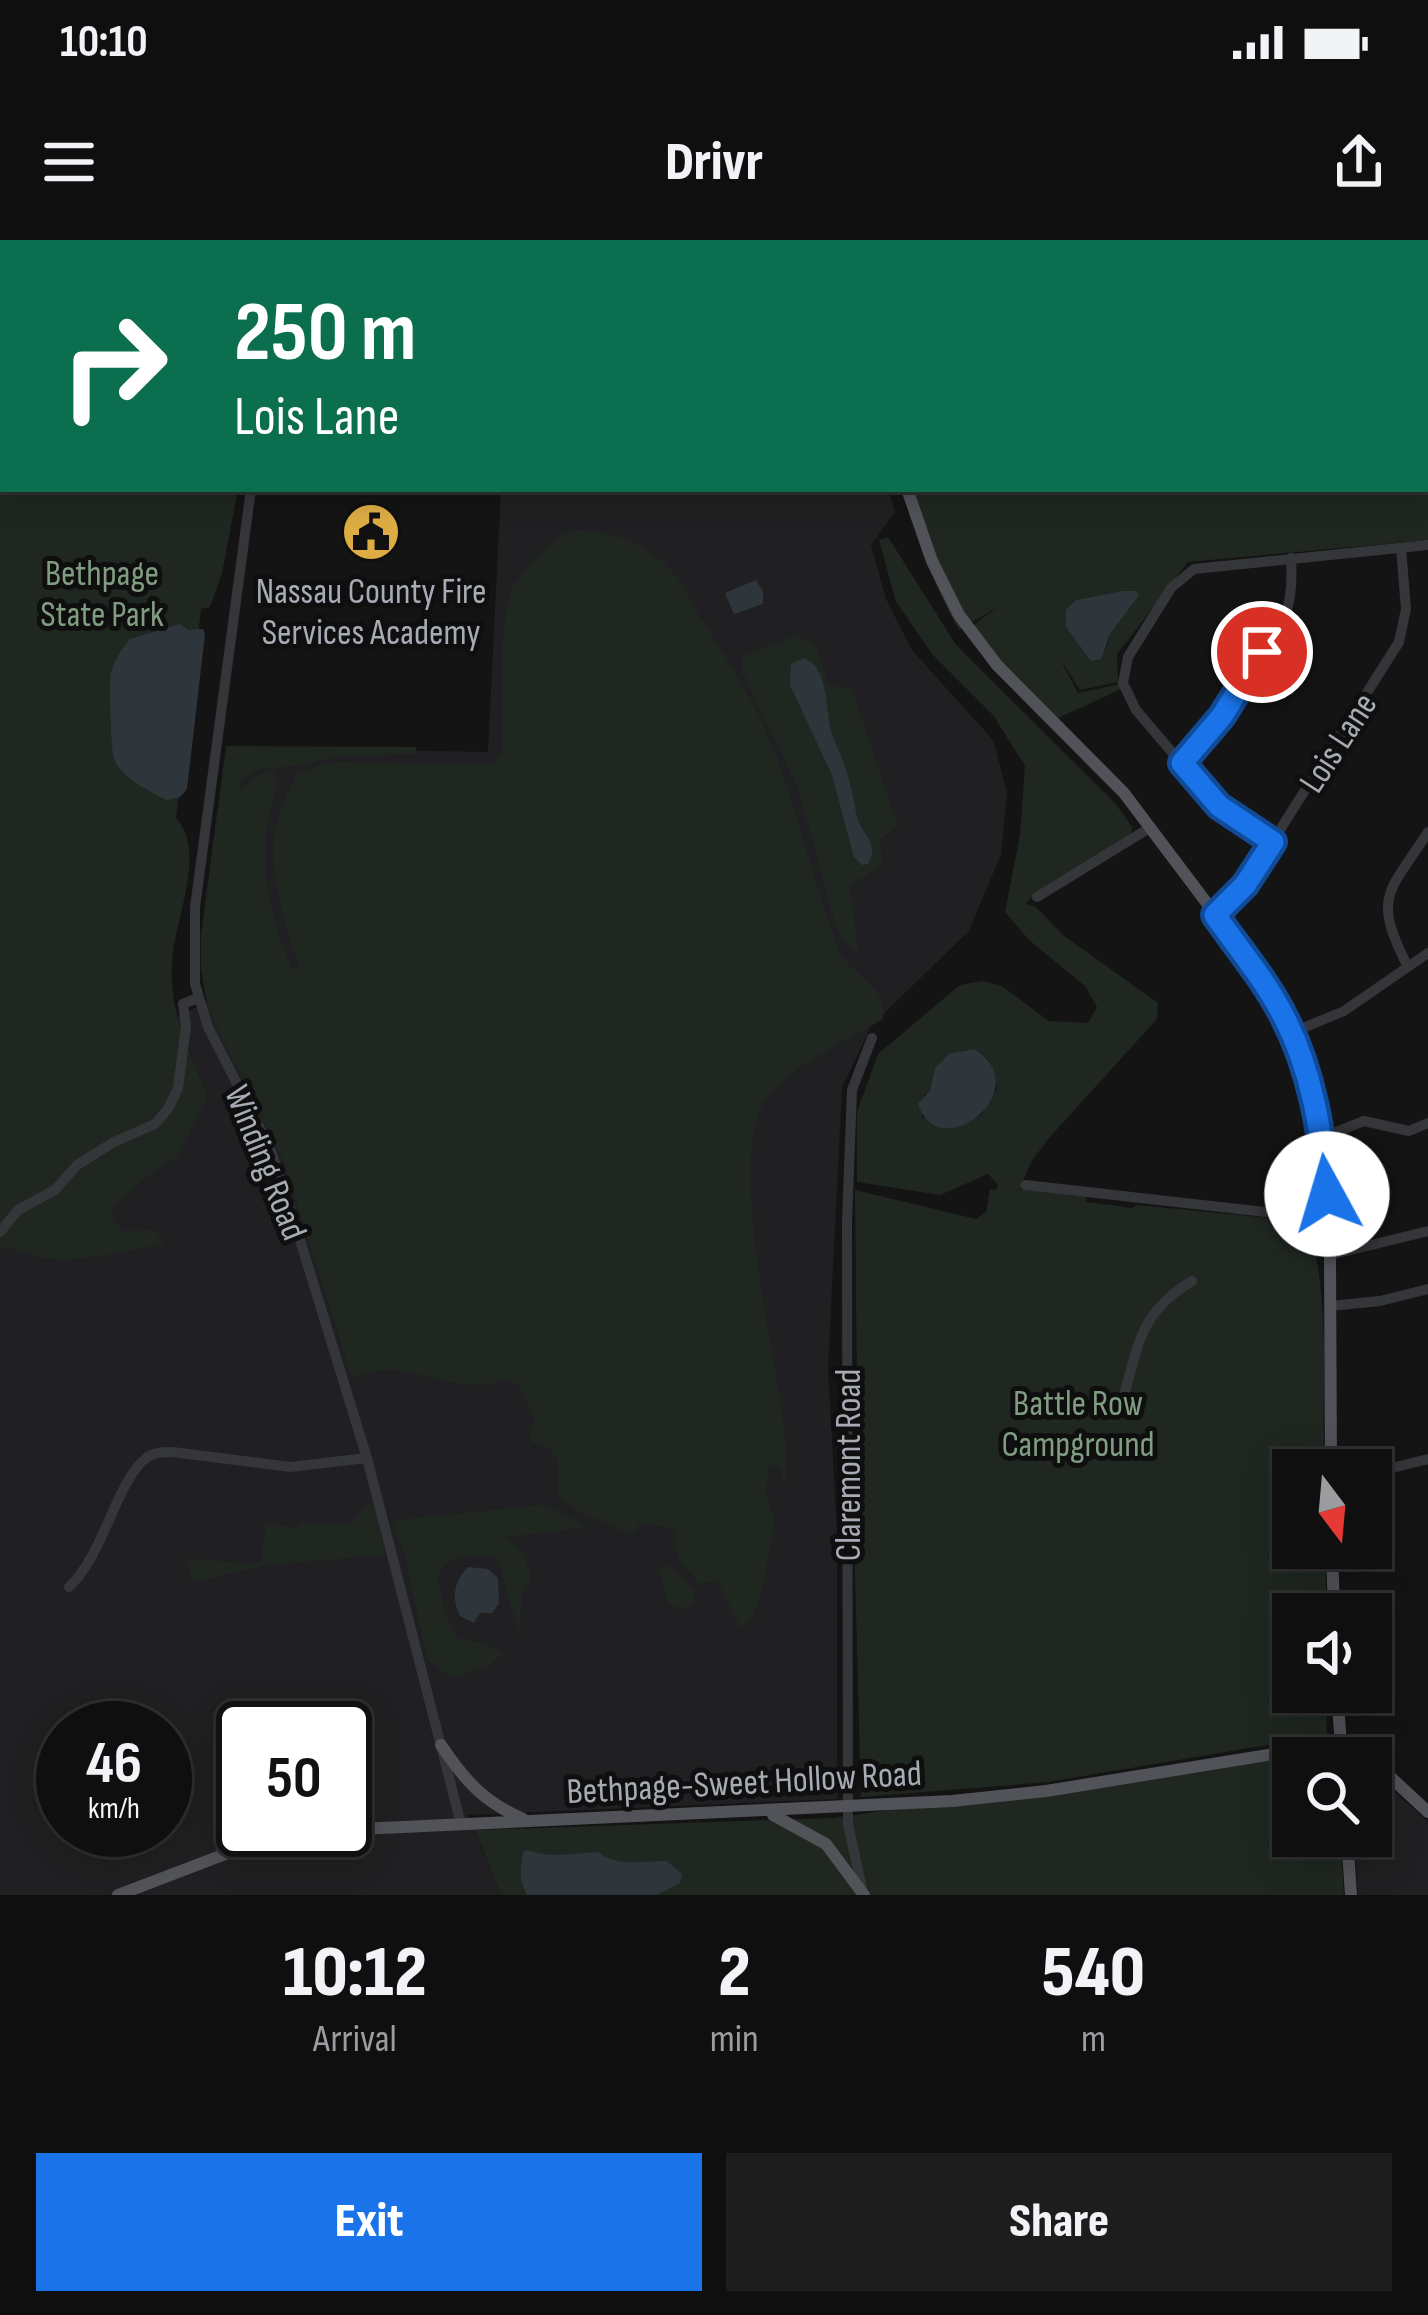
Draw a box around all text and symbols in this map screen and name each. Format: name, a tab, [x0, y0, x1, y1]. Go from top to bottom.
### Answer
text: 10:10	[60, 15, 148, 70]
icon: menu	[36, 129, 102, 195]
icon: share	[1326, 129, 1392, 195]
text: Drivr	[665, 130, 763, 195]
text: 250 m	[234, 283, 416, 384]
icon: right	[36, 288, 192, 444]
text: Lois Lane	[234, 385, 399, 450]
public building icon: Nassau County Fire Services Academy	[340, 501, 402, 563]
park label: Bethpage State Park	[40, 553, 164, 637]
place label: Nassau County Fire Services Academy	[256, 571, 486, 655]
pin	[1211, 601, 1313, 703]
icon: arrive	[1229, 619, 1295, 685]
street label: Lois Lane	[1291, 685, 1387, 801]
street label: Winding Road	[214, 1079, 315, 1246]
position arrow	[1264, 1131, 1390, 1257]
street label: Claremont Road	[828, 1369, 871, 1561]
park label: Battle Row Campground	[1001, 1383, 1155, 1467]
north arrow	[1272, 1449, 1392, 1569]
map controls	[1272, 1449, 1392, 1857]
button: sound	[1272, 1593, 1392, 1713]
speed limit sign: 50	[216, 1701, 372, 1857]
text: 46	[86, 1728, 142, 1800]
button: search	[1272, 1737, 1392, 1857]
street label: Bethpage-Sweet Hollow Road	[566, 1753, 923, 1814]
text: km/h	[88, 1791, 140, 1827]
text: 10:12	[283, 1930, 427, 2017]
text: 2	[718, 1930, 750, 2017]
text: 540	[1042, 1930, 1145, 2017]
text: Arrival	[313, 2016, 397, 2063]
text: min	[710, 2016, 759, 2063]
text: m	[1081, 2016, 1106, 2063]
button: Exit	[36, 2153, 702, 2291]
button: Share	[726, 2153, 1392, 2291]

